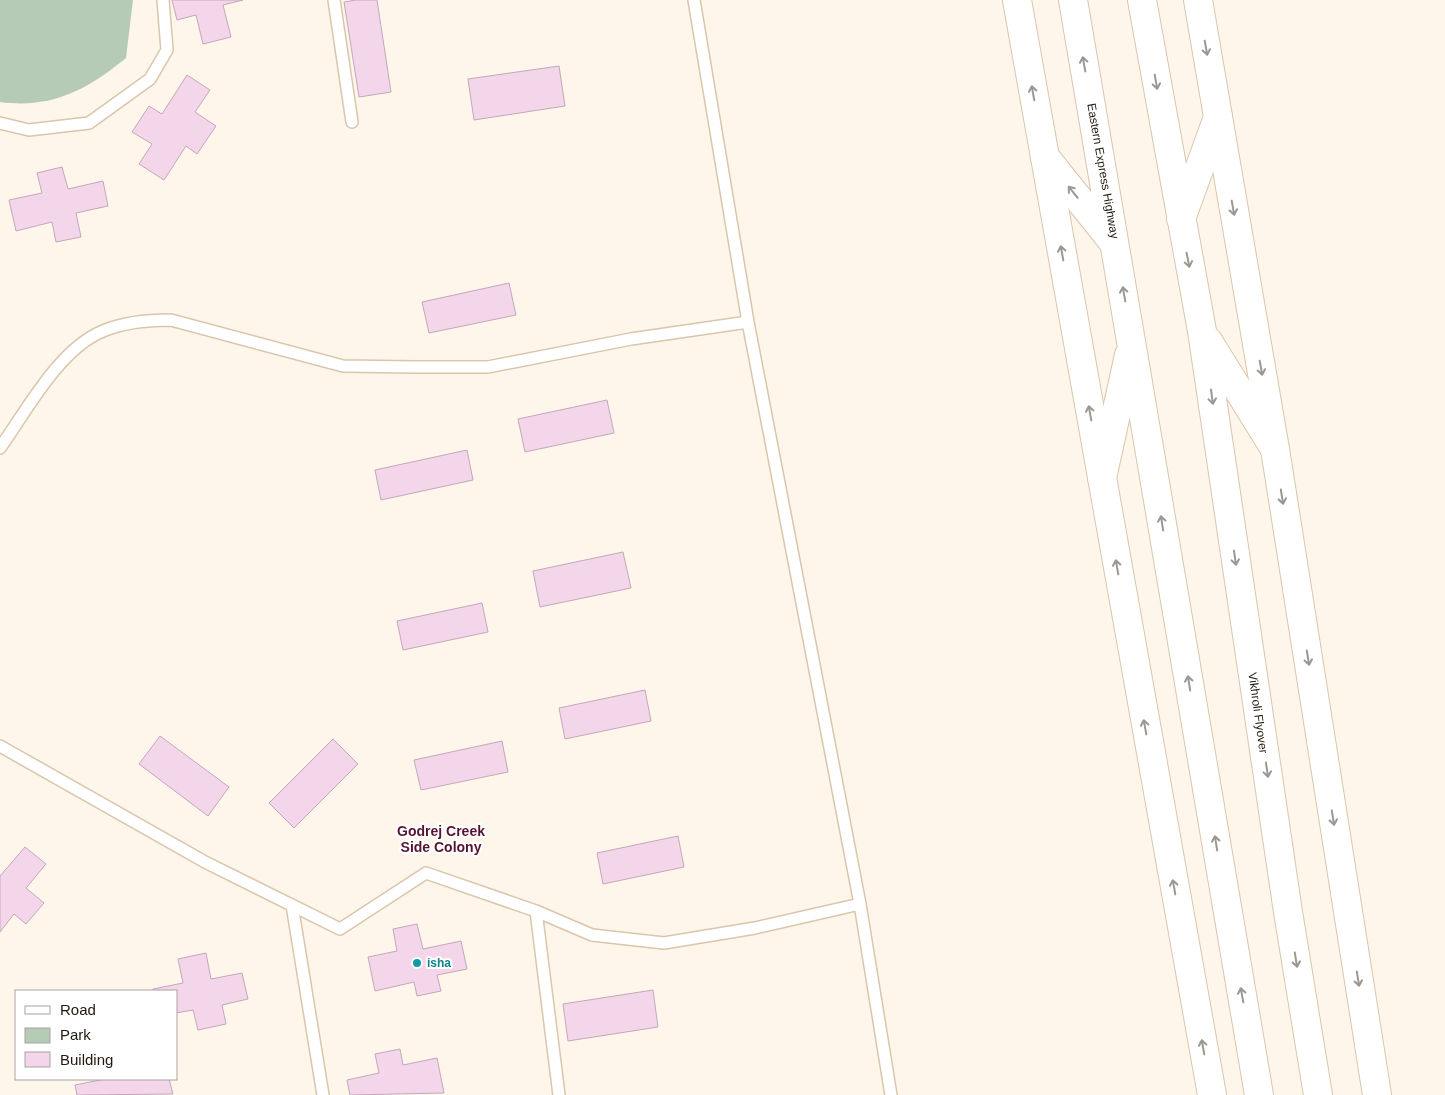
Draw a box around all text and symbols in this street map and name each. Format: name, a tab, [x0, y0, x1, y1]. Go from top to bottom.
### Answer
one-way arrow	[1202, 40, 1212, 56]
one-way arrow	[1079, 57, 1089, 73]
one-way arrow	[1152, 74, 1162, 90]
one-way arrow	[1028, 85, 1038, 101]
street label: Eastern Express Highway	[1084, 102, 1122, 240]
one-way arrow	[1068, 186, 1079, 199]
one-way arrow	[1229, 200, 1239, 216]
one-way arrow	[1056, 245, 1066, 261]
one-way arrow	[1184, 251, 1193, 267]
one-way arrow	[1118, 286, 1128, 302]
one-way arrow	[1256, 360, 1266, 376]
one-way arrow	[1207, 389, 1217, 405]
one-way arrow	[1085, 405, 1095, 421]
one-way arrow	[1278, 489, 1288, 505]
one-way arrow	[1157, 515, 1167, 531]
one-way arrow	[1231, 549, 1241, 565]
one-way arrow	[1112, 560, 1122, 576]
one-way arrow	[1303, 649, 1313, 665]
street label: Vikhroli Flyover	[1245, 672, 1271, 754]
one-way arrow	[1184, 675, 1194, 691]
one-way arrow	[1140, 720, 1150, 736]
one-way arrow	[1262, 762, 1272, 778]
one-way arrow	[1329, 810, 1339, 826]
district label: Godrej Creek Side Colony	[397, 823, 485, 855]
one-way arrow	[1210, 836, 1220, 852]
one-way arrow	[1168, 880, 1178, 896]
one-way arrow	[1291, 952, 1301, 968]
place label: isha	[427, 956, 451, 970]
marker: isha	[411, 957, 423, 969]
one-way arrow	[1354, 970, 1364, 986]
one-way arrow	[1236, 988, 1246, 1004]
legend	[15, 990, 178, 1080]
text: Road	[60, 1001, 96, 1018]
text: Park	[60, 1026, 91, 1043]
one-way arrow	[1198, 1039, 1207, 1055]
text: Building	[60, 1051, 113, 1068]

